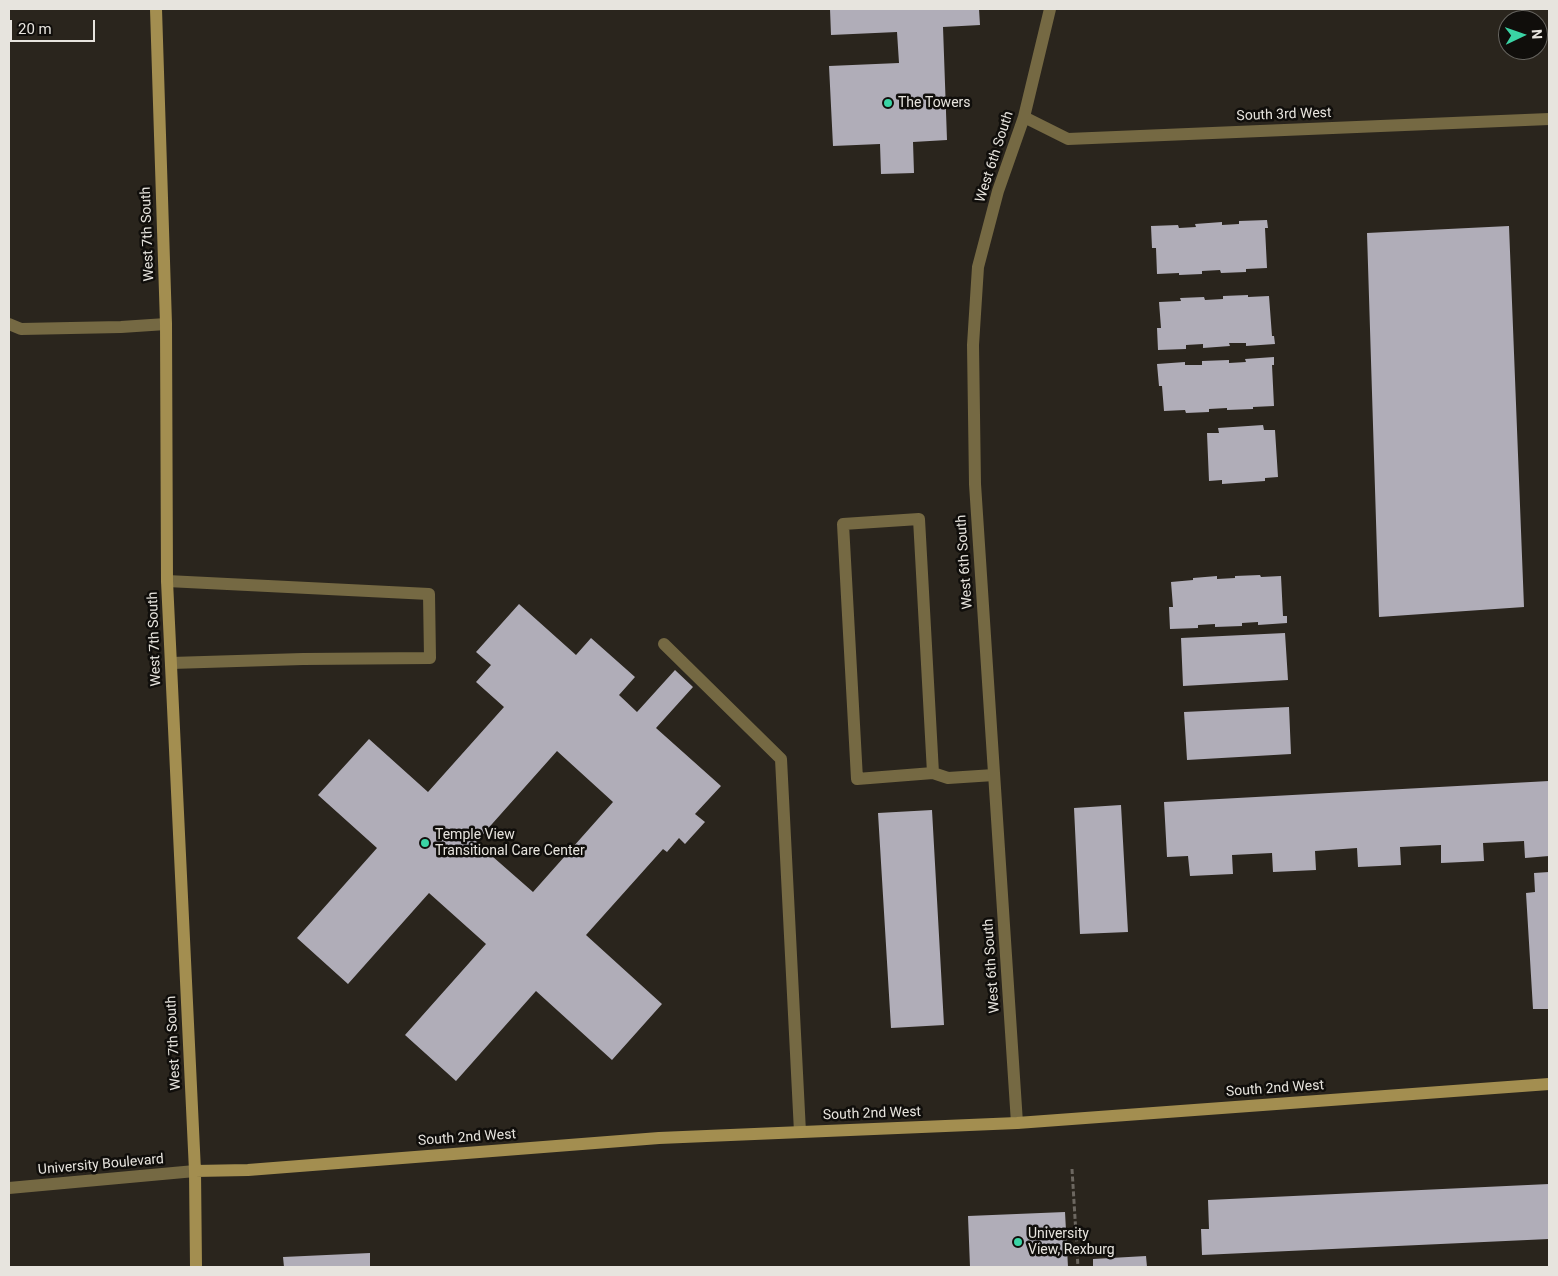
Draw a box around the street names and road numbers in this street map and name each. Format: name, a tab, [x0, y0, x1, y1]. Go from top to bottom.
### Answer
street label: South 3rd West	[1236, 105, 1332, 125]
street label: West 6th South	[972, 109, 1018, 205]
street label: West 7th South	[138, 186, 158, 282]
street label: West 6th South	[953, 514, 977, 610]
street label: West 7th South	[145, 591, 165, 687]
street label: West 6th South	[980, 918, 1004, 1014]
street label: West 7th South	[163, 995, 185, 1091]
street label: South 2nd West	[1225, 1077, 1325, 1101]
street label: South 2nd West	[823, 1104, 921, 1124]
street label: South 2nd West	[417, 1126, 517, 1150]
street label: University Boulevard	[37, 1151, 165, 1179]

